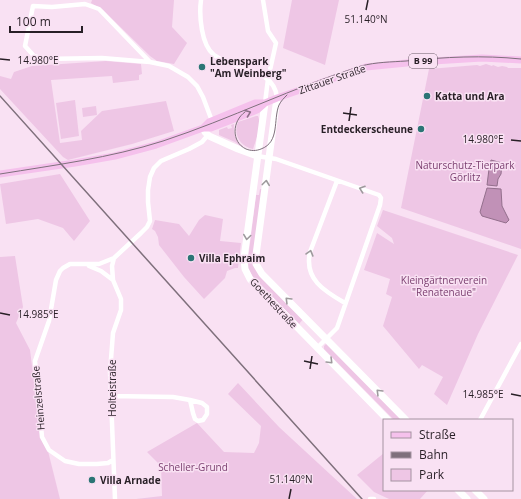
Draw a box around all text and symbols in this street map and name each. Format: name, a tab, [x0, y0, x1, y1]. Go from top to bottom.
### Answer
scale bar	[10, 8, 82, 34]
text: 51.140°N	[344, 12, 388, 26]
text: 100 m	[16, 13, 51, 30]
text: 14.980°E	[17, 53, 59, 67]
place label: Lebenspark "Am Weinberg"	[210, 54, 287, 80]
road number: B 99	[409, 54, 437, 68]
street label: Zittauer Straße	[297, 61, 368, 97]
marker: Lebenspark "Am Weinberg"	[197, 62, 207, 72]
place label: Katta und Ara	[435, 89, 505, 103]
marker: Katta und Ara	[422, 91, 432, 101]
one-way arrow	[245, 110, 252, 118]
place label: Entdeckerscheune	[321, 122, 413, 136]
marker: Entdeckerscheune	[416, 124, 426, 134]
text: 14.980°E	[462, 132, 504, 146]
park label: Naturschutz-Tierpark Görlitz	[416, 158, 515, 184]
one-way arrow	[261, 179, 270, 186]
one-way arrow	[359, 186, 366, 194]
one-way arrow	[243, 234, 252, 240]
one-way arrow	[305, 250, 314, 257]
place label: Villa Ephraim	[199, 251, 265, 265]
marker: Villa Ephraim	[186, 253, 196, 263]
park label: Kleingärtnerverein "Renatenaue"	[401, 273, 487, 299]
street label: Goethestraße	[247, 275, 301, 331]
one-way arrow	[285, 297, 292, 305]
text: 14.985°E	[17, 307, 59, 321]
one-way arrow	[325, 356, 333, 364]
street label: Holteistraße	[105, 359, 119, 417]
street label: Heinzelstraße	[28, 365, 48, 431]
text: 14.985°E	[462, 387, 504, 401]
one-way arrow	[376, 389, 384, 397]
legend	[383, 419, 513, 491]
text: Straße	[419, 426, 456, 443]
text: Bahn	[419, 446, 448, 463]
park label: Scheller-Grund	[158, 460, 228, 474]
text: Park	[419, 466, 445, 483]
text: 51.140°N	[269, 472, 313, 486]
place label: Villa Arnade	[100, 473, 161, 487]
marker: Villa Arnade	[87, 475, 97, 485]

